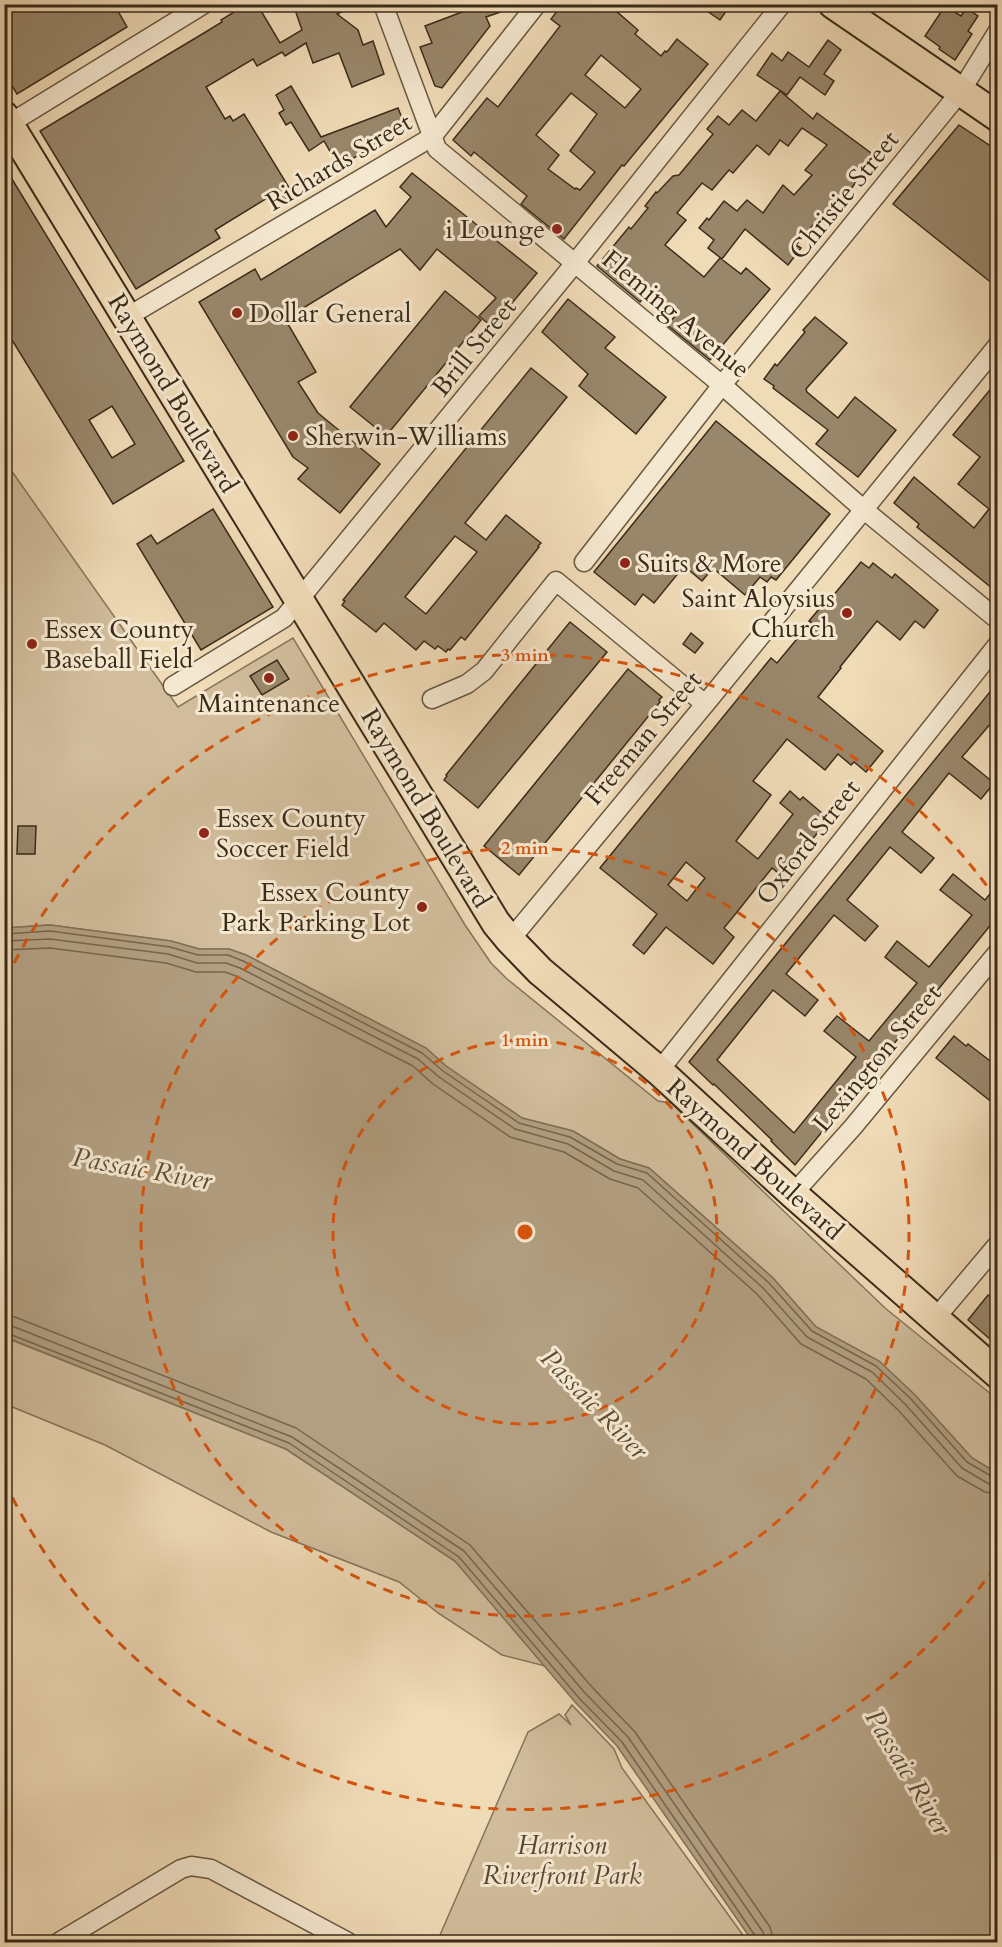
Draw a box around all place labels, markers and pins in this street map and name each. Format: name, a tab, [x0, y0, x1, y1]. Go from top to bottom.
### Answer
place label: i Lounge	[445, 212, 545, 247]
marker: i Lounge	[550, 222, 564, 236]
place label: Dollar General	[249, 296, 412, 331]
marker: Dollar General	[230, 306, 244, 320]
place label: Sherwin-Williams	[305, 419, 507, 454]
marker: Sherwin-Williams	[286, 429, 300, 443]
place label: Suits & More	[637, 546, 782, 581]
marker: Suits & More	[618, 556, 632, 570]
place label: Saint Aloysius Church	[682, 581, 835, 646]
marker: Saint Aloysius Church	[840, 606, 854, 620]
place label: Essex County Baseball Field	[44, 612, 194, 677]
marker: Essex County Baseball Field	[25, 637, 39, 651]
marker: Maintenance	[262, 671, 276, 685]
place label: Maintenance	[198, 686, 340, 721]
place label: Essex County Soccer Field	[216, 801, 366, 866]
marker: Essex County Soccer Field	[197, 826, 211, 840]
place label: Essex County Park Parking Lot	[221, 875, 410, 940]
marker: Essex County Park Parking Lot	[415, 900, 429, 914]
centre of rings	[515, 1222, 535, 1242]

